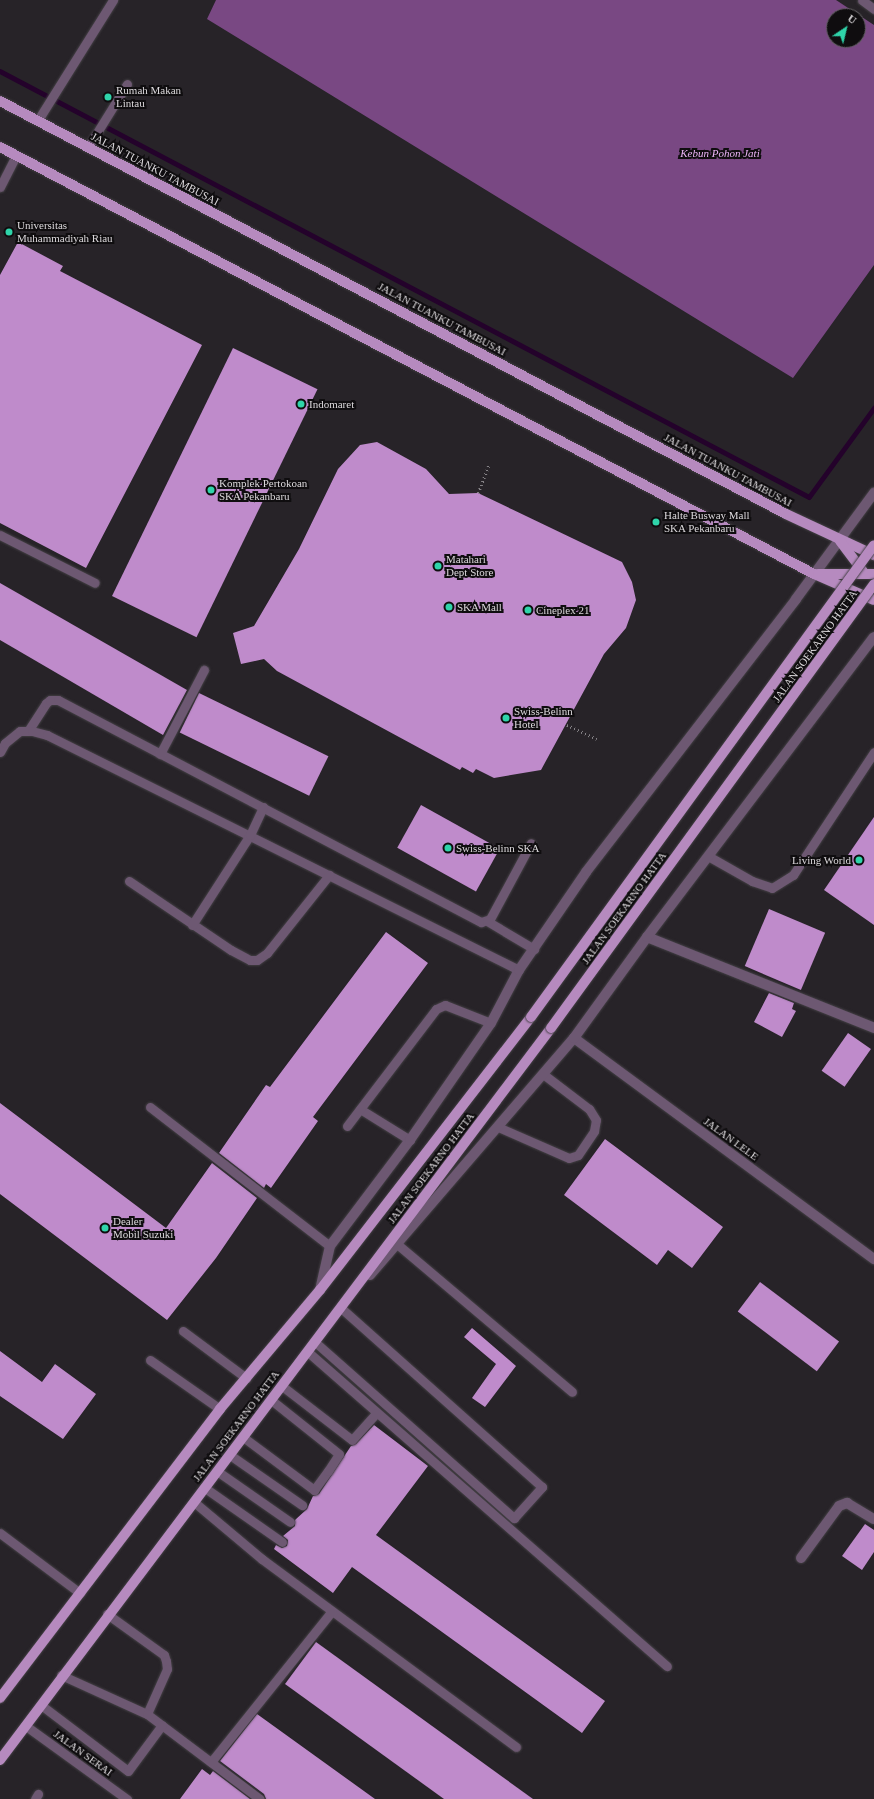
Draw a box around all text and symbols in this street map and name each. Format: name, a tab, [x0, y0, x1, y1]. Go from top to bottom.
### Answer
north arrow	[826, 8, 866, 48]
text: U	[846, 12, 859, 26]
place label: Rumah Makan Lintau	[116, 84, 181, 110]
marker: Rumah Makan Lintau	[103, 92, 113, 102]
street label: JALAN TUANKU TAMBUSAI	[89, 130, 221, 208]
park label: Kebun Pohon Jati	[680, 146, 760, 160]
place label: Universitas Muhammadiyah Riau	[17, 219, 113, 245]
marker: Universitas Muhammadiyah Riau	[4, 227, 14, 237]
street label: JALAN TUANKU TAMBUSAI	[376, 280, 508, 358]
place label: Indomaret	[309, 397, 354, 411]
marker: Indomaret	[296, 399, 306, 409]
street label: JALAN TUANKU TAMBUSAI	[662, 431, 794, 509]
place label: Komplek Pertokoan SKA Pekanbaru	[219, 477, 307, 503]
marker: Komplek Pertokoan SKA Pekanbaru	[206, 485, 216, 495]
place label: Halte Busway Mall SKA Pekanbaru	[664, 509, 750, 535]
marker: Halte Busway Mall SKA Pekanbaru	[651, 517, 661, 527]
place label: Matahari Dept Store	[446, 553, 493, 579]
marker: Matahari Dept Store	[433, 561, 443, 571]
street label: JALAN SOEKARNO HATTA	[770, 587, 860, 705]
place label: SKA Mall	[457, 600, 503, 614]
marker: SKA Mall	[444, 602, 454, 612]
place label: Cineplex 21	[536, 603, 589, 617]
marker: Cineplex 21	[523, 605, 533, 615]
place label: Swiss-Belinn Hotel	[514, 705, 573, 731]
marker: Swiss-Belinn Hotel	[501, 713, 511, 723]
place label: Swiss-Belinn SKA	[456, 841, 539, 855]
marker: Swiss-Belinn SKA	[443, 843, 453, 853]
street label: JALAN SOEKARNO HATTA	[579, 849, 669, 967]
place label: Living World	[792, 853, 851, 867]
marker: Living World	[854, 855, 864, 865]
street label: JALAN SOEKARNO HATTA	[385, 1110, 477, 1226]
street label: JALAN LELE	[701, 1115, 761, 1163]
place label: Dealer Mobil Suzuki	[113, 1215, 173, 1241]
marker: Dealer Mobil Suzuki	[100, 1223, 110, 1233]
street label: JALAN SOEKARNO HATTA	[190, 1368, 282, 1484]
street label: JALAN SERAI	[51, 1727, 115, 1779]

